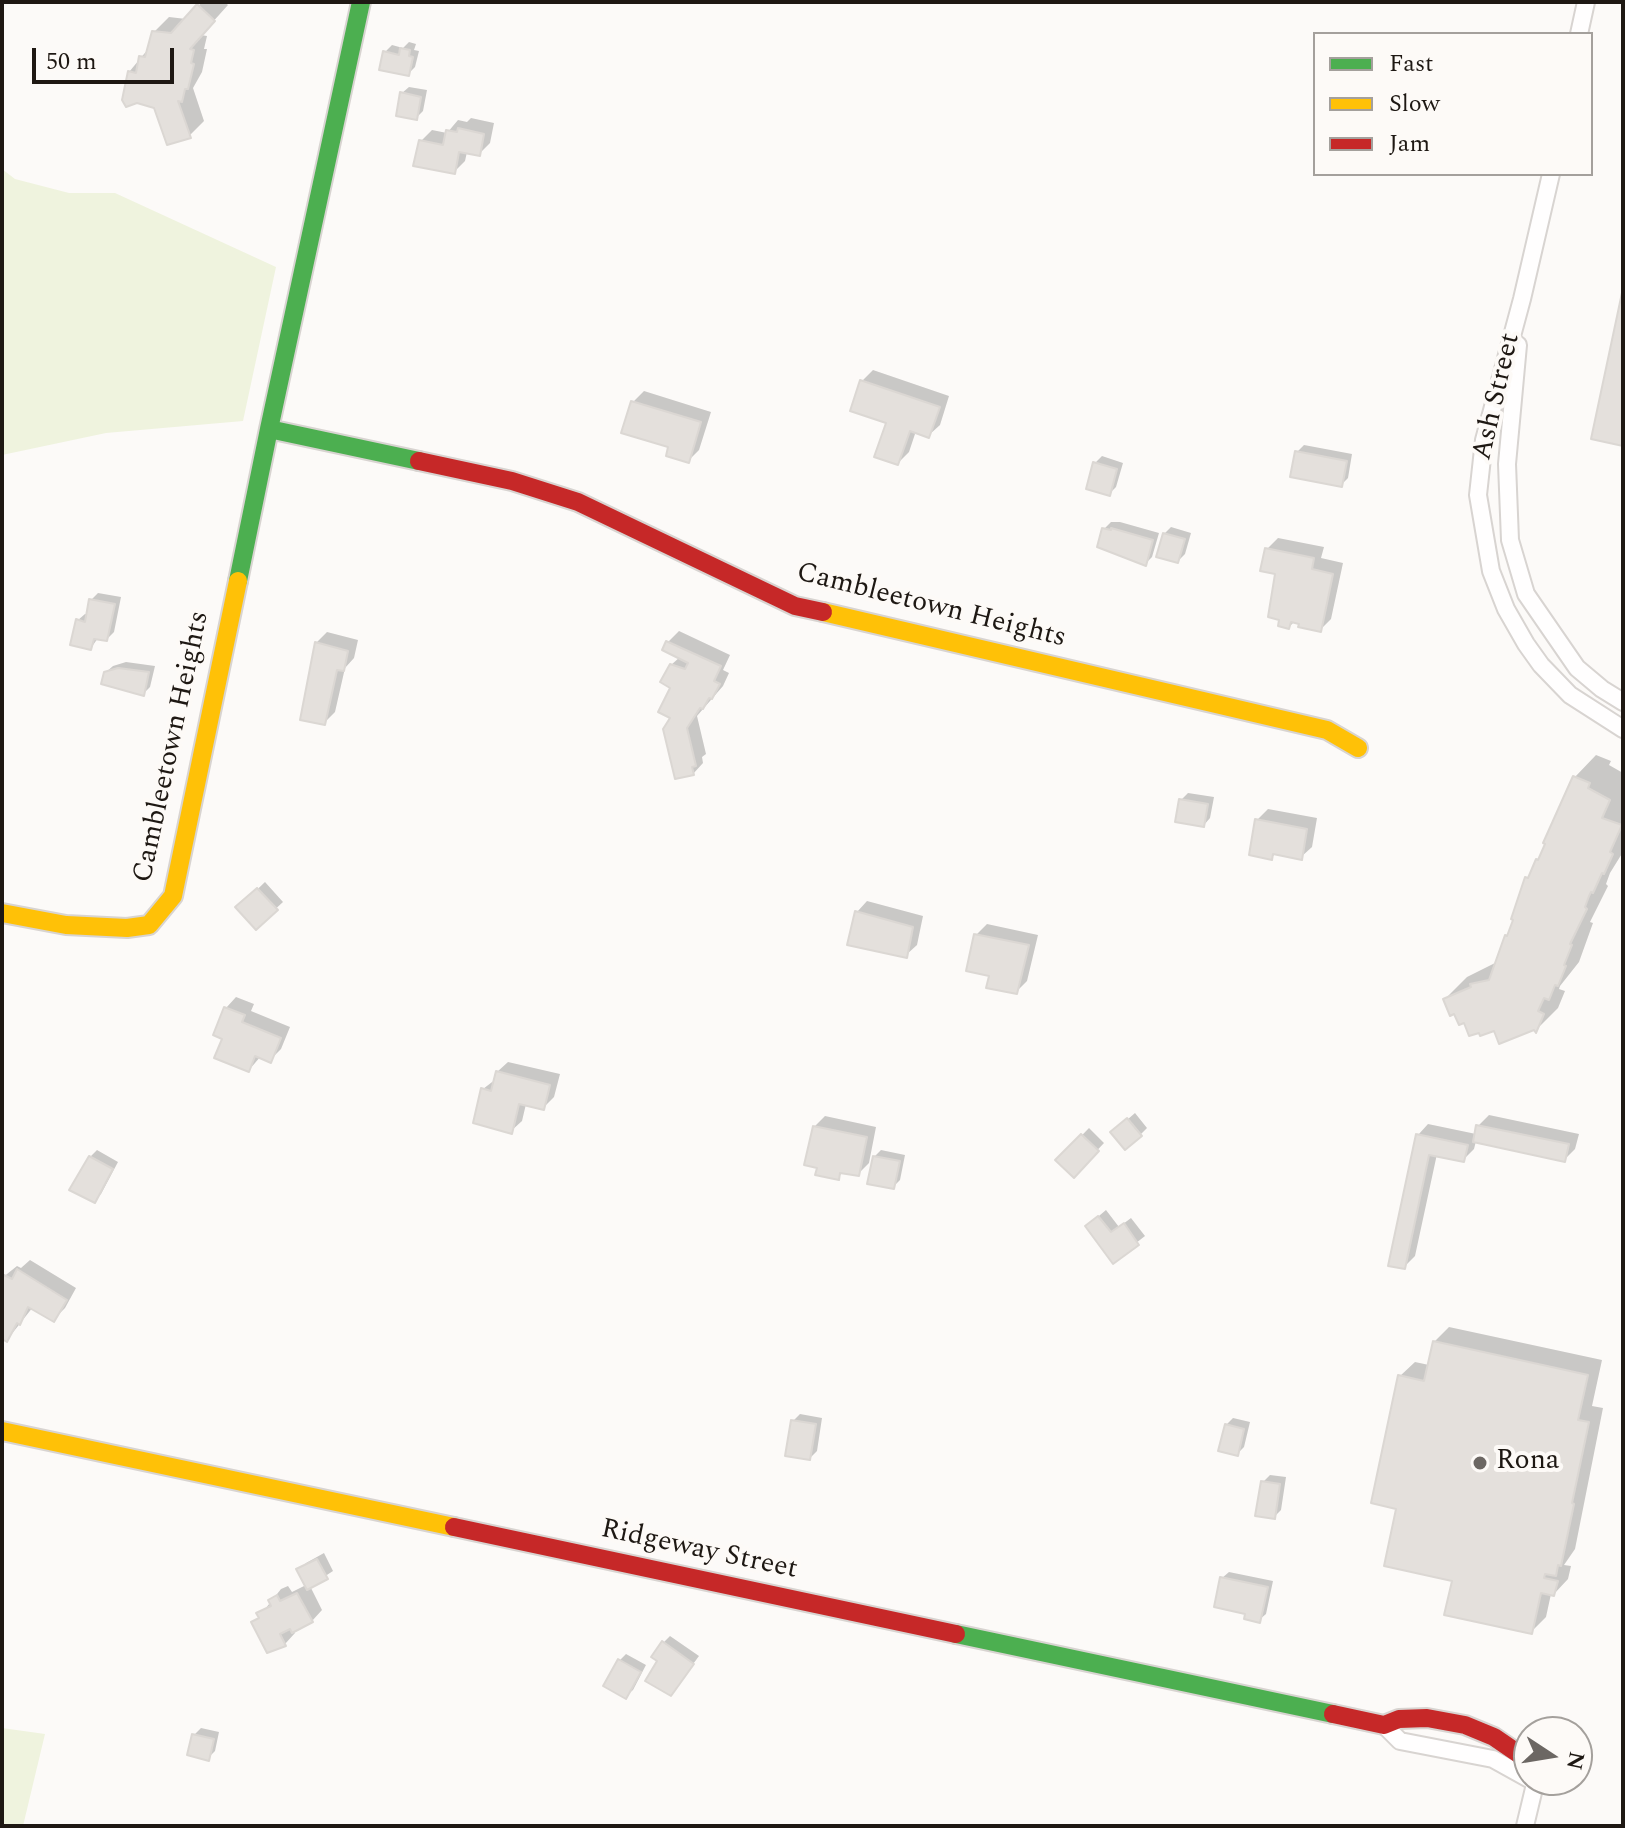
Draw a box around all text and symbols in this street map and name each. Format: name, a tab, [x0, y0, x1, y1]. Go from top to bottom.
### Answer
scale bar	[36, 32, 178, 82]
legend	[1313, 32, 1593, 176]
text: 50 m	[46, 44, 97, 80]
text: Fast	[1389, 46, 1434, 82]
text: Slow	[1389, 86, 1440, 122]
text: Jam	[1389, 126, 1430, 162]
street label: Ash Street	[1467, 330, 1529, 464]
street label: Cambleetown Heights	[793, 557, 1069, 657]
street label: Cambleetown Heights	[128, 608, 218, 886]
place label: Rona	[1496, 1446, 1559, 1480]
marker: Rona	[1471, 1454, 1489, 1472]
street label: Ridgeway Street	[598, 1514, 800, 1588]
north arrow	[1513, 1716, 1593, 1796]
text: N	[1557, 1748, 1593, 1773]

